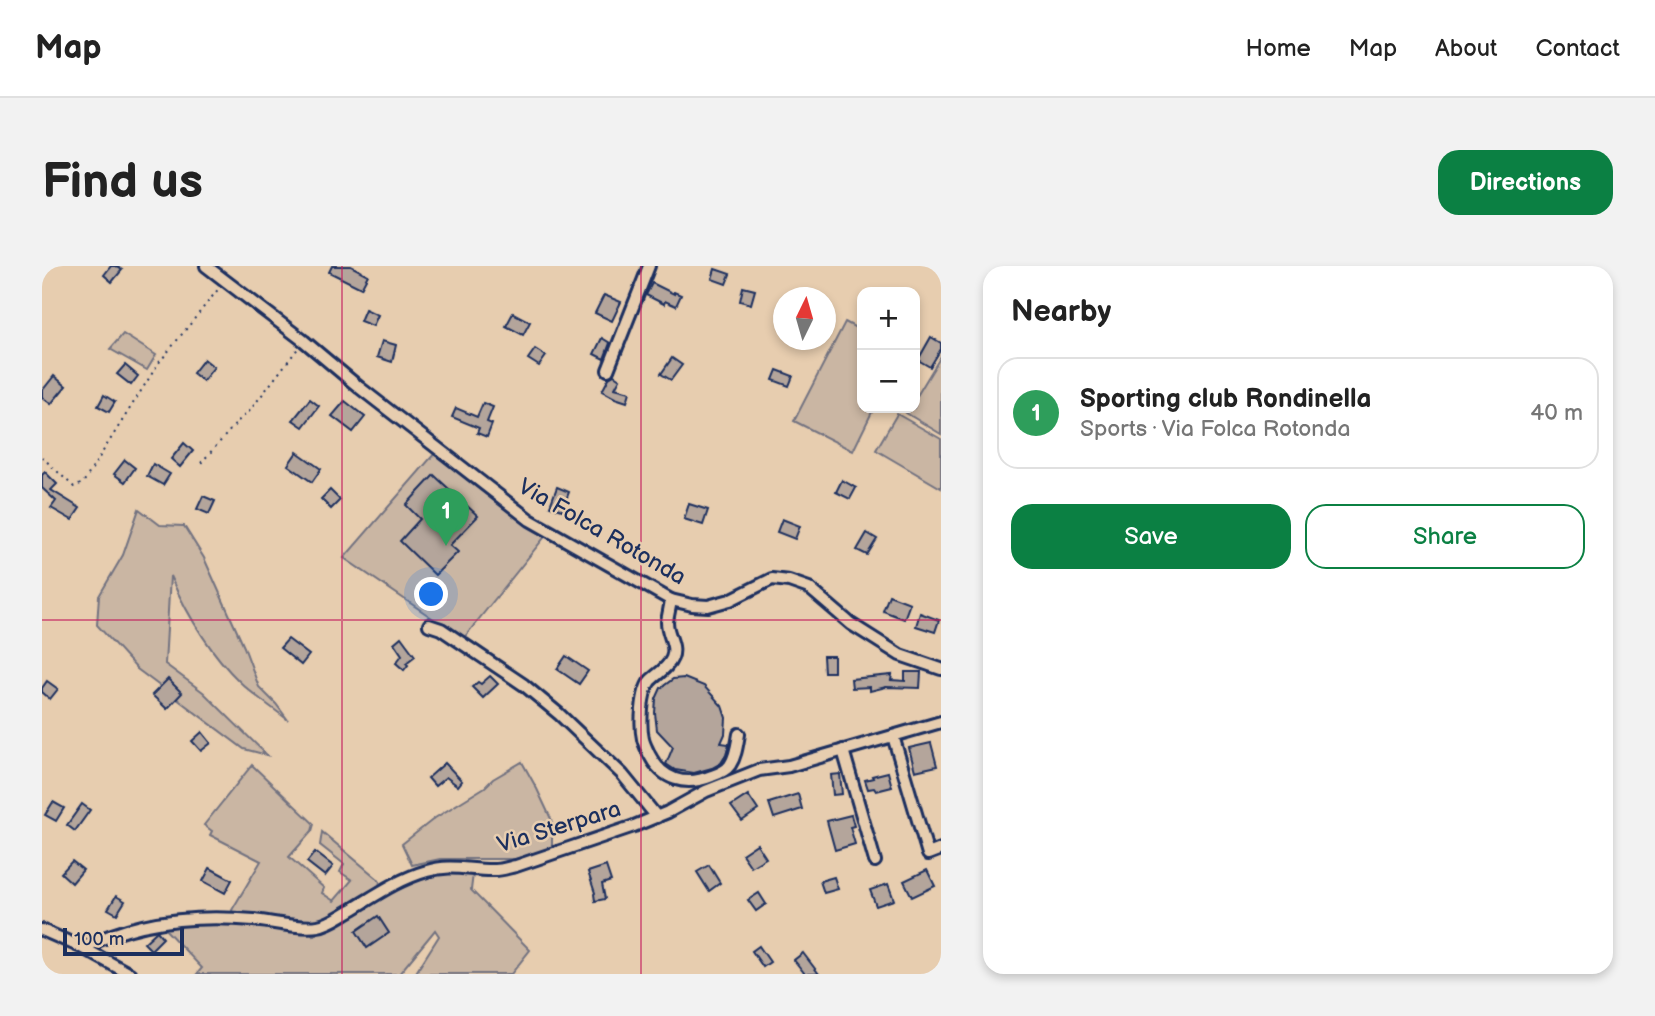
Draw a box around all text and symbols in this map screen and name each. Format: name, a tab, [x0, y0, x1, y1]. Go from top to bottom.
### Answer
text: Map	[35, 28, 101, 68]
text: Home	[1246, 34, 1311, 63]
text: Map	[1349, 34, 1397, 63]
text: About	[1435, 34, 1497, 63]
text: Contact	[1535, 34, 1620, 63]
button: Directions	[1438, 150, 1613, 215]
text: Find us	[42, 153, 203, 212]
north arrow	[773, 287, 836, 350]
map controls	[857, 287, 920, 413]
button: +	[857, 287, 920, 350]
text: Nearby	[1011, 294, 1111, 330]
button: −	[857, 350, 920, 413]
text: Sporting club Rondinella	[1080, 384, 1371, 415]
text: 1	[1031, 399, 1041, 427]
text: 40 m	[1530, 399, 1583, 427]
text: Sports · Via Folca Rotonda	[1080, 415, 1350, 443]
street label: Via Folca Rotonda	[513, 473, 691, 591]
pin: 1	[423, 488, 469, 546]
button: Save	[1011, 504, 1291, 569]
button: Share	[1305, 504, 1585, 569]
your location	[414, 577, 448, 611]
street label: Via Sterpara	[494, 795, 624, 859]
scale bar	[63, 925, 184, 957]
text: 100 m	[74, 928, 125, 951]

